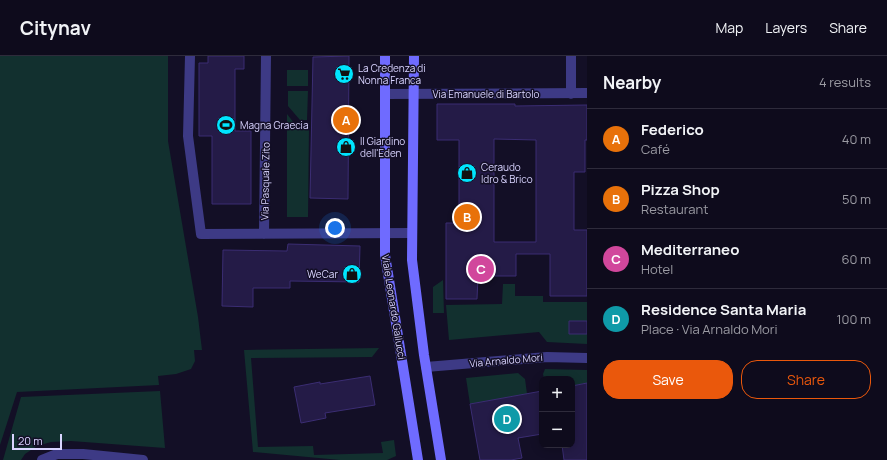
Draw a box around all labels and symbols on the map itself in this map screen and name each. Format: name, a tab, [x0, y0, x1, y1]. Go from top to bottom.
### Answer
place label: La Credenza di Nonna Franca	[358, 61, 426, 87]
supermarket icon: La Credenza di Nonna Franca	[333, 63, 355, 85]
street label: Via Emanuele di Bartolo	[433, 87, 540, 101]
pin: A	[333, 105, 359, 135]
sports icon: Magna Graecia	[215, 114, 237, 136]
place label: Magna Graecia	[240, 118, 309, 132]
place label: Il Giardino dell'Eden	[360, 134, 405, 160]
shop icon: Il Giardino dell'Eden	[335, 136, 357, 158]
street label: Via Pasquale Zito	[257, 142, 273, 220]
place label: Ceraudo Idro & Brico	[481, 160, 533, 186]
shop icon: Ceraudo Idro & Brico	[456, 162, 478, 184]
pin: B	[454, 202, 480, 232]
your location	[325, 218, 345, 238]
street label: Viale Leonardo Gallucci	[379, 254, 409, 360]
pin: C	[468, 254, 494, 284]
shop icon: WeCar	[341, 263, 363, 285]
place label: WeCar	[307, 267, 338, 281]
street label: Via Arnaldo Mori	[469, 350, 543, 370]
pin: D	[494, 404, 520, 434]
scale bar	[12, 432, 62, 451]

